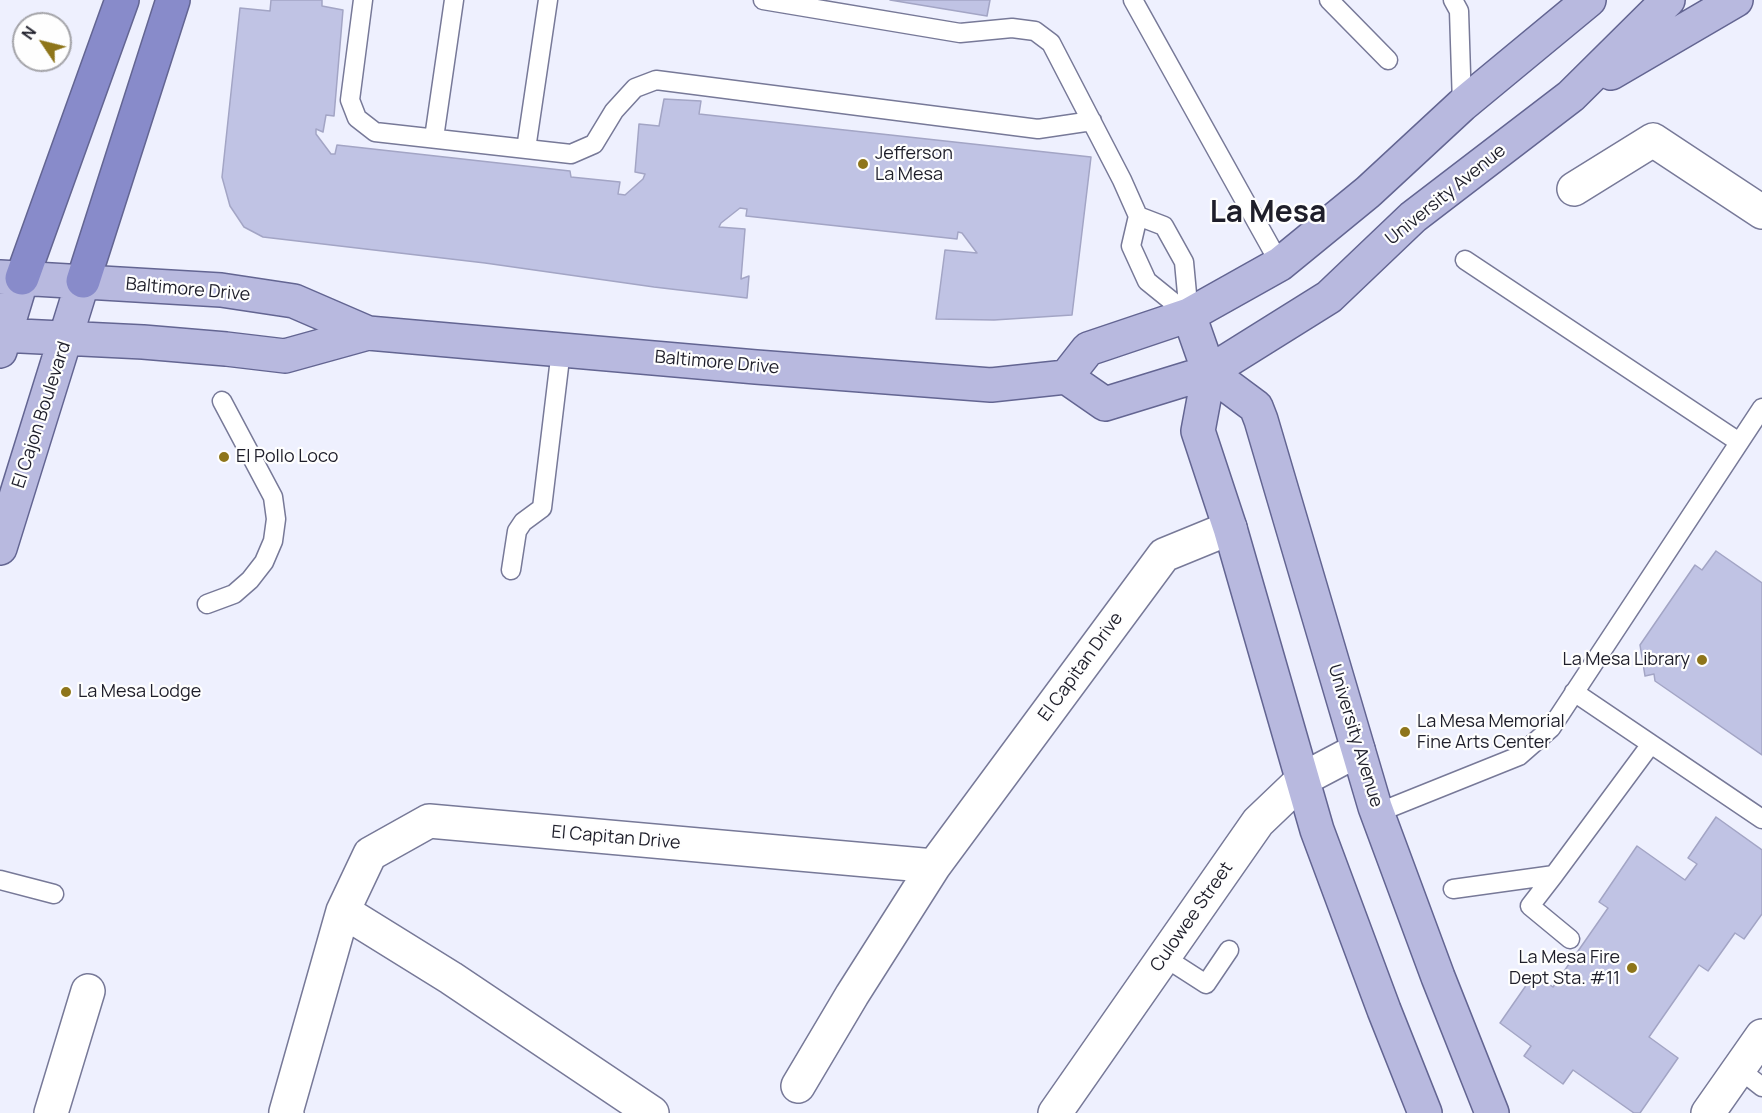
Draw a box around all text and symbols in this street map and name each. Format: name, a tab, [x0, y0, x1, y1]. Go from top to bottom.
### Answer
north arrow	[12, 12, 72, 72]
text: N	[17, 22, 41, 44]
street label: University Avenue	[1382, 140, 1510, 250]
place label: Jefferson La Mesa	[875, 143, 953, 186]
marker: Jefferson La Mesa	[856, 157, 870, 171]
district label: La Mesa	[1210, 196, 1326, 232]
street label: Baltimore Drive	[125, 274, 251, 306]
street label: El Cajon Boulevard	[8, 339, 76, 491]
street label: Baltimore Drive	[654, 347, 780, 379]
place label: El Pollo Loco	[236, 446, 338, 468]
marker: El Pollo Loco	[217, 450, 231, 464]
street label: El Capitan Drive	[1034, 608, 1128, 726]
place label: La Mesa Library	[1562, 649, 1690, 671]
marker: La Mesa Library	[1695, 653, 1709, 667]
street label: University Avenue	[1323, 662, 1387, 810]
place label: La Mesa Lodge	[78, 681, 201, 703]
marker: La Mesa Lodge	[59, 685, 73, 699]
place label: La Mesa Memorial Fine Arts Center	[1417, 711, 1565, 754]
marker: La Mesa Memorial Fine Arts Center	[1398, 725, 1412, 739]
street label: El Capitan Drive	[551, 822, 681, 854]
street label: Culowee Street	[1146, 858, 1238, 976]
place label: La Mesa Fire Dept Sta. #11	[1509, 947, 1620, 990]
marker: La Mesa Fire Dept Sta. #11	[1625, 961, 1639, 975]

